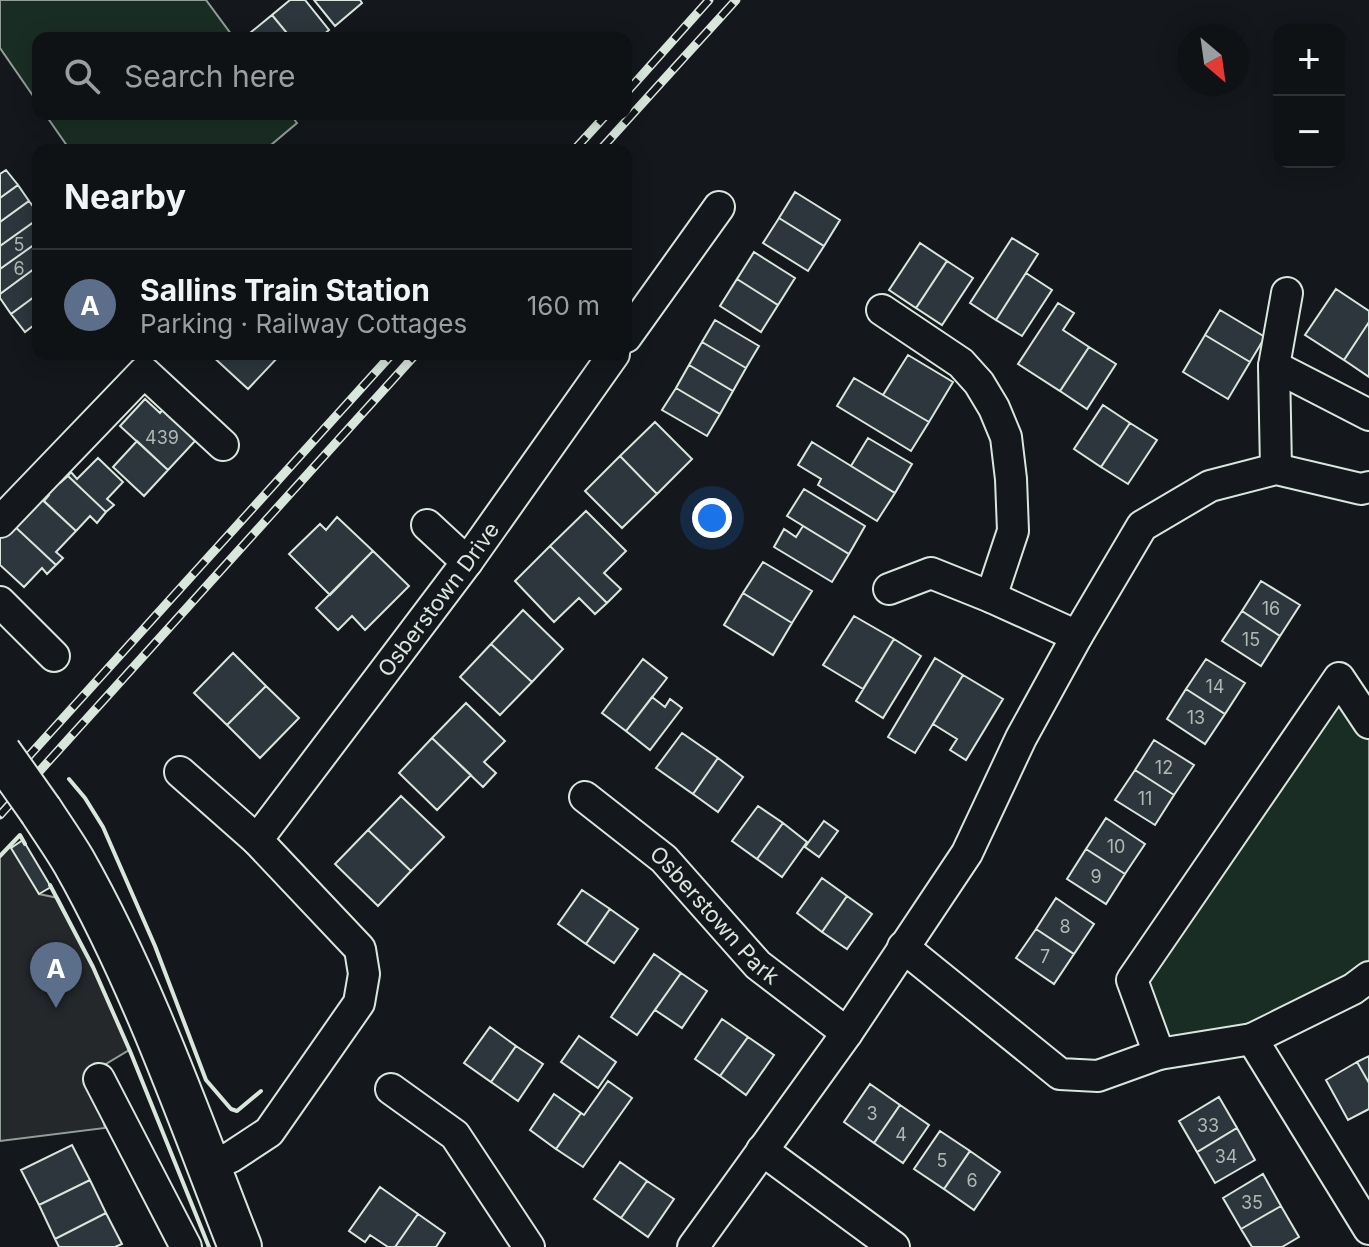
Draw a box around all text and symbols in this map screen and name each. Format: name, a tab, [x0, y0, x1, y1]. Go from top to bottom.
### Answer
north arrow	[1177, 24, 1249, 96]
map controls	[1273, 24, 1345, 168]
button: +	[1273, 24, 1345, 96]
search box	[32, 32, 632, 120]
icon: search	[60, 54, 104, 98]
text: Search here	[124, 58, 296, 94]
button: −	[1273, 96, 1345, 168]
text: Nearby	[64, 176, 186, 217]
house number: 5	[14, 234, 24, 255]
house number: 6	[13, 258, 25, 279]
text: Sallins Train Station	[140, 272, 430, 308]
text: A	[80, 290, 100, 321]
text: 160 m	[527, 290, 600, 321]
text: Parking · Railway Cottages	[140, 308, 467, 339]
house number: 439	[145, 427, 179, 448]
your location	[692, 498, 732, 538]
street label: Osberstown Drive	[372, 517, 504, 682]
house number: 16	[1262, 598, 1280, 619]
house number: 15	[1242, 629, 1260, 650]
house number: 14	[1206, 676, 1224, 697]
house number: 13	[1187, 707, 1205, 728]
house number: 12	[1155, 757, 1173, 778]
house number: 11	[1138, 788, 1152, 809]
house number: 10	[1107, 836, 1125, 857]
street label: Osberstown Park	[645, 840, 784, 989]
house number: 9	[1090, 866, 1102, 887]
house number: 8	[1059, 916, 1071, 937]
pin: A	[30, 942, 82, 1008]
house number: 7	[1040, 946, 1050, 967]
house number: 3	[866, 1103, 878, 1124]
house number: 33	[1197, 1115, 1219, 1136]
house number: 4	[895, 1124, 907, 1145]
house number: 34	[1215, 1146, 1237, 1167]
house number: 5	[937, 1150, 947, 1171]
house number: 6	[966, 1170, 978, 1191]
house number: 35	[1241, 1192, 1263, 1213]

